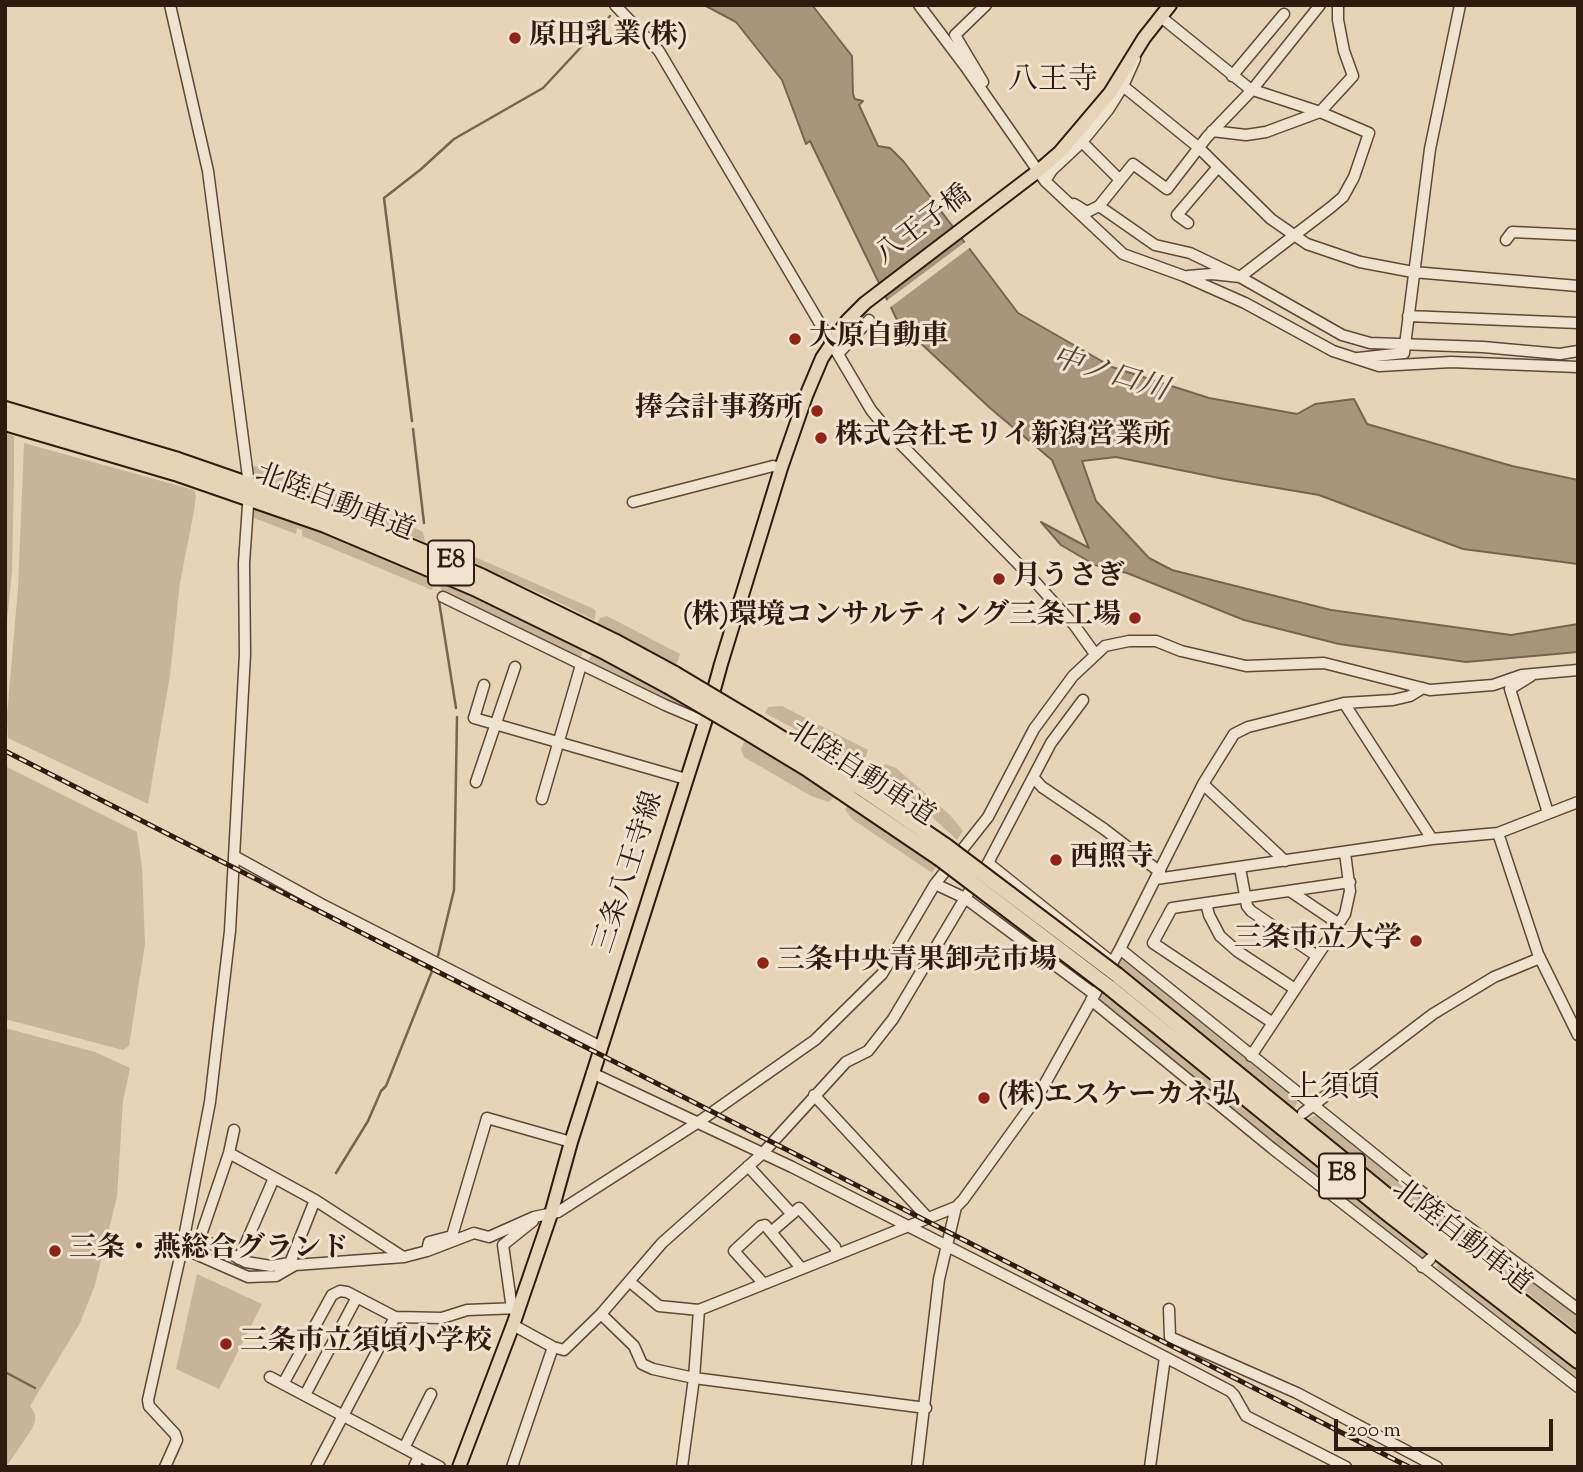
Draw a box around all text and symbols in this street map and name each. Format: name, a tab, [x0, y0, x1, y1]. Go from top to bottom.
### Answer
place label: 原田乳業(株)	[529, 21, 687, 55]
marker: 原田乳業(株)	[507, 30, 523, 46]
district label: 八王寺	[1008, 65, 1098, 101]
street label: 八王子橋	[870, 180, 980, 274]
place label: 大原自動車	[809, 322, 949, 356]
marker: 大原自動車	[787, 331, 803, 347]
water label: 中ノ口川	[1046, 342, 1172, 412]
place label: 捧会計事務所	[635, 394, 803, 428]
marker: 捧会計事務所	[809, 403, 825, 419]
place label: 株式会社モリイ新潟営業所	[835, 421, 1171, 455]
marker: 株式会社モリイ新潟営業所	[813, 430, 829, 446]
street label: 北陸自動車道	[250, 459, 418, 551]
road number: E8	[428, 540, 474, 586]
place label: 月うさぎ	[1013, 562, 1125, 596]
marker: 月うさぎ	[991, 571, 1007, 587]
place label: (株)環境コンサルティング三条工場	[683, 601, 1121, 635]
marker: (株)環境コンサルティング三条工場	[1127, 610, 1143, 626]
street label: 北陸自動車道	[780, 716, 940, 836]
street label: 三条八王寺線	[589, 788, 673, 958]
place label: 西照寺	[1070, 843, 1154, 877]
marker: 西照寺	[1048, 852, 1064, 868]
place label: 三条市立大学	[1234, 924, 1402, 958]
marker: 三条市立大学	[1408, 933, 1424, 949]
place label: 三条中央青果卸売市場	[777, 946, 1057, 980]
marker: 三条中央青果卸売市場	[755, 955, 771, 971]
district label: 上須頃	[1290, 1073, 1380, 1109]
place label: (株)エスケーカネ弘	[998, 1081, 1240, 1115]
marker: (株)エスケーカネ弘	[976, 1090, 992, 1106]
road number: E8	[1319, 1154, 1365, 1198]
street label: 北陸自動車道	[1383, 1174, 1537, 1304]
place label: 三条・燕総合グランド	[69, 1234, 349, 1268]
marker: 三条・燕総合グランド	[47, 1243, 63, 1259]
place label: 三条市立須頃小学校	[240, 1327, 492, 1361]
marker: 三条市立須頃小学校	[218, 1336, 234, 1352]
scale bar	[1338, 1406, 1557, 1450]
text: 200 m	[1347, 1416, 1401, 1446]

